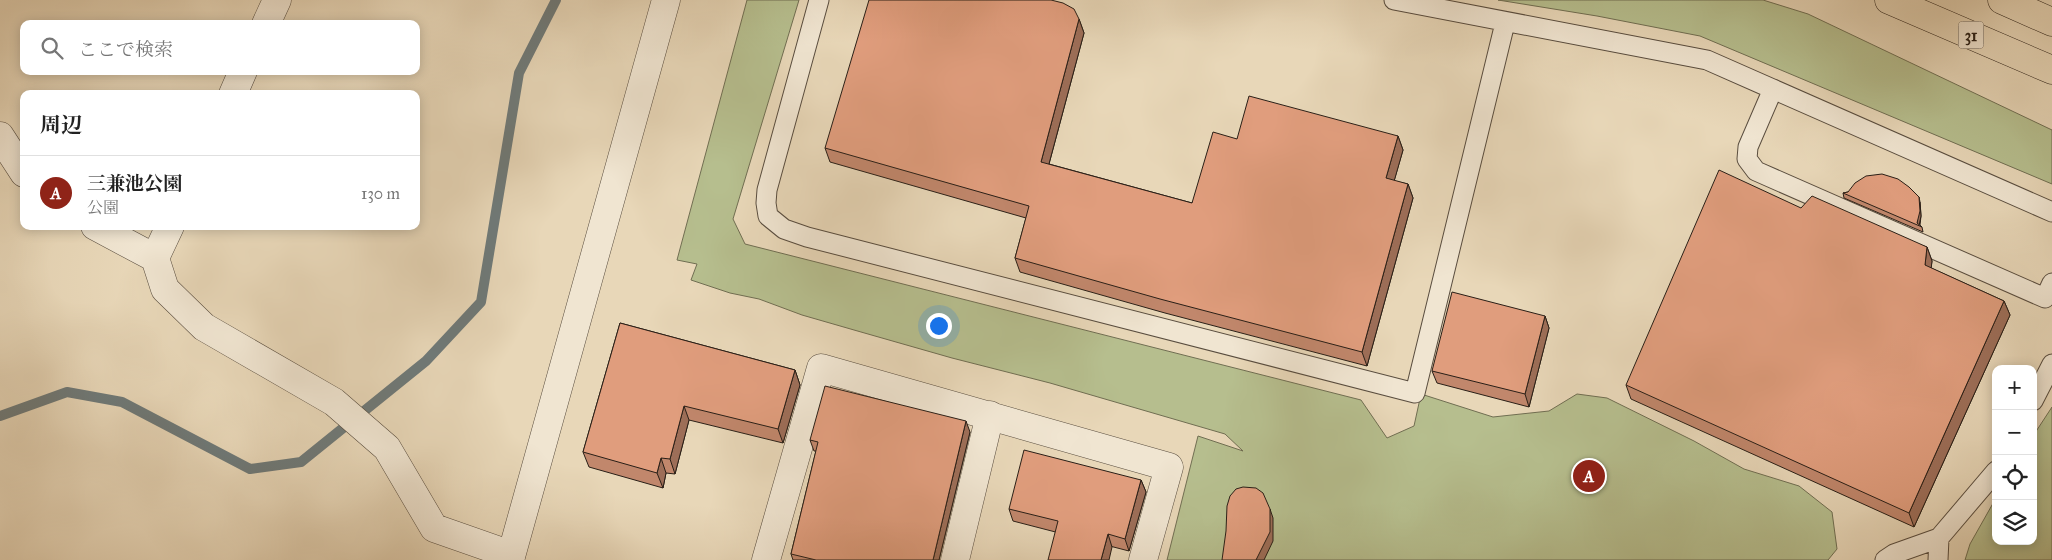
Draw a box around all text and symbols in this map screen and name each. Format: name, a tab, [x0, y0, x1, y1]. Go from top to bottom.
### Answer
search box	[20, 20, 420, 75]
road number: 31	[1958, 22, 1984, 48]
icon: search	[38, 34, 66, 62]
text: ここで検索	[78, 38, 173, 61]
text: 周辺	[40, 112, 82, 138]
text: 三兼池公園	[87, 172, 182, 195]
text: A	[51, 184, 61, 203]
text: 130 m	[361, 184, 400, 203]
text: 公園	[87, 198, 119, 217]
your location	[926, 313, 952, 339]
map controls	[1992, 365, 2037, 545]
button: +	[1992, 365, 2037, 410]
button: −	[1992, 410, 2037, 455]
button: locate	[1992, 455, 2037, 500]
pin: A	[1573, 457, 1605, 495]
button: layers	[1992, 500, 2037, 545]

